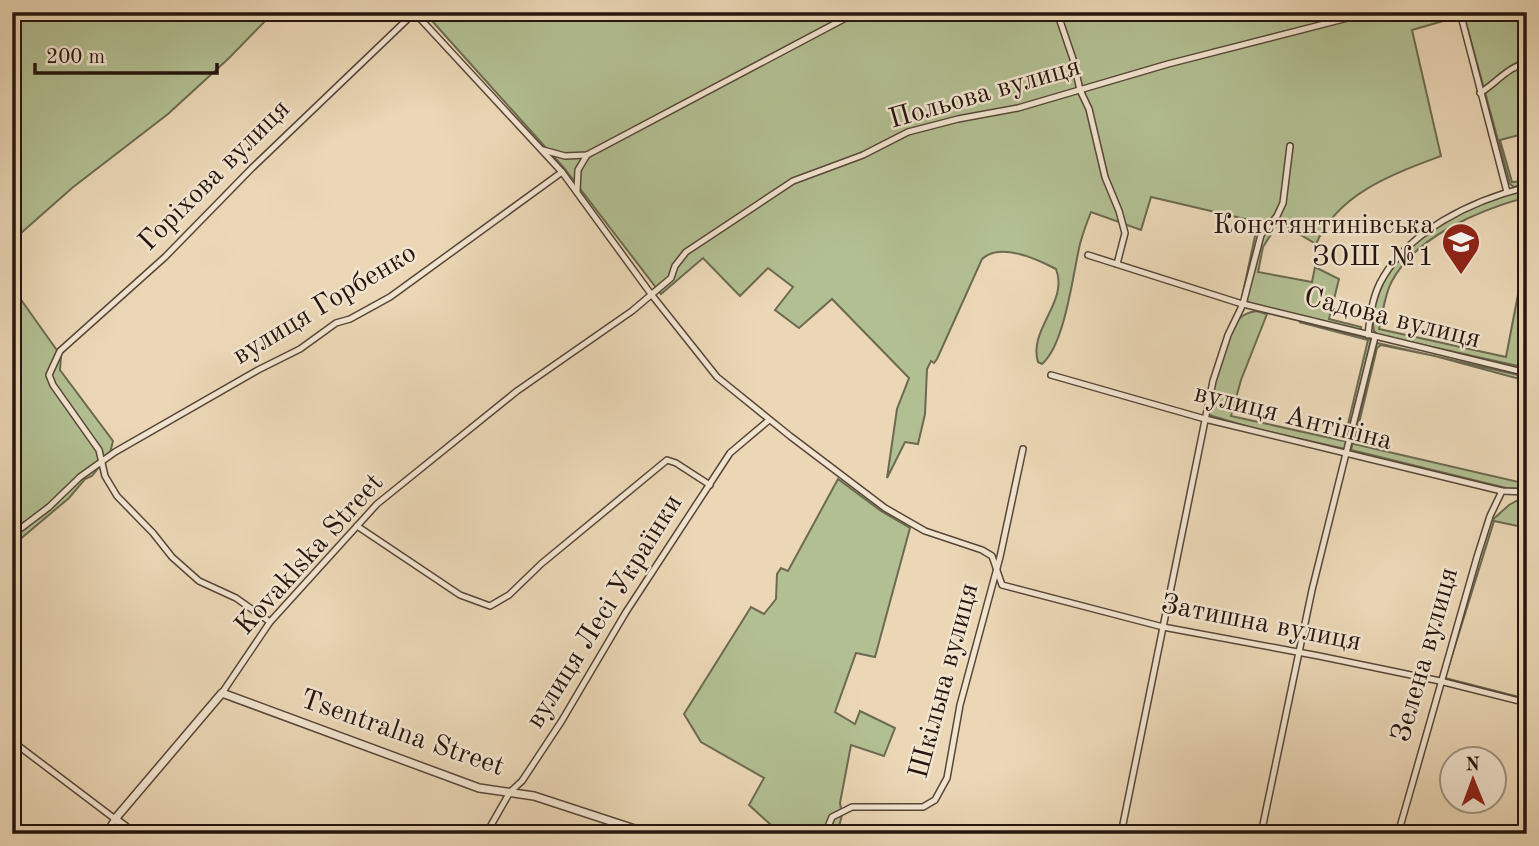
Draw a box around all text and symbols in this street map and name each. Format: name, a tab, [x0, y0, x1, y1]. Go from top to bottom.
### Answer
scale bar	[35, 32, 217, 76]
text: 200 m	[46, 47, 105, 68]
street label: Польова вулиця	[886, 53, 1084, 135]
street label: Горіхова вулиця	[134, 95, 296, 257]
place label: Констянтинівська ЗОШ №1	[1213, 212, 1434, 272]
school or university icon: Констянтинівська ЗОШ №1	[1440, 221, 1482, 276]
street label: вулиця Горбенко	[229, 239, 421, 371]
street label: Садова вулиця	[1301, 284, 1483, 354]
street label: вулиця Антіпіна	[1191, 380, 1395, 456]
street label: Kovaklska Street	[231, 469, 389, 641]
street label: вулиця Лесі Українки	[522, 490, 688, 734]
street label: Зелена вулиця	[1388, 565, 1464, 745]
street label: Шкільна вулиця	[905, 580, 985, 782]
street label: Затишна вулиця	[1158, 591, 1364, 657]
street label: Tsentralna Street	[296, 686, 508, 782]
north arrow	[1438, 744, 1508, 814]
text: N	[1465, 756, 1481, 775]

